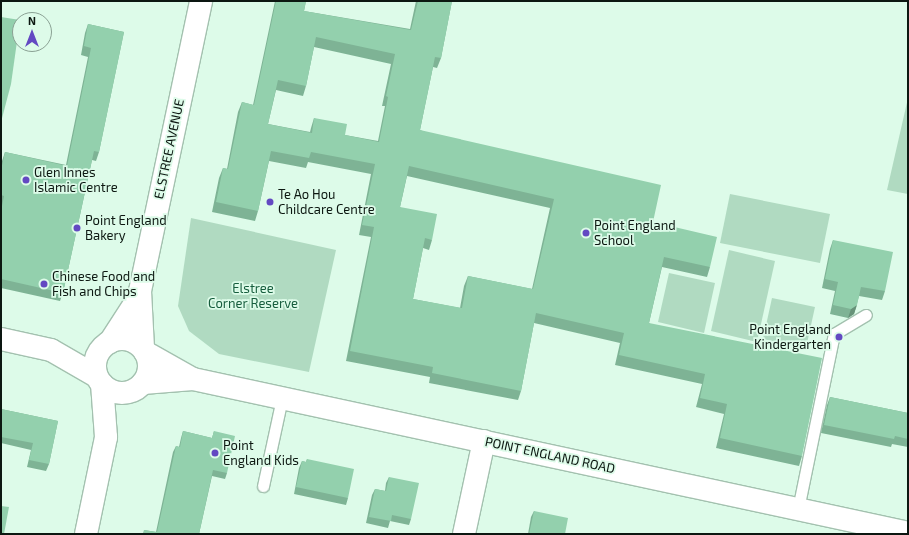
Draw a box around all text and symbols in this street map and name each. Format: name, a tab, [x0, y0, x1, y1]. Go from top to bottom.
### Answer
north arrow	[12, 12, 52, 52]
text: N	[28, 14, 36, 27]
street label: ELSTREE AVENUE	[151, 97, 187, 201]
place label: Glen Innes Islamic Centre	[34, 165, 118, 196]
marker: Glen Innes Islamic Centre	[21, 175, 31, 185]
place label: Te Ao Hou Childcare Centre	[278, 187, 375, 218]
marker: Te Ao Hou Childcare Centre	[265, 197, 275, 207]
place label: Point England Bakery	[85, 213, 167, 244]
place label: Point England School	[594, 218, 676, 249]
marker: Point England Bakery	[72, 223, 82, 233]
marker: Point England School	[581, 228, 591, 238]
place label: Chinese Food and Fish and Chips	[52, 269, 155, 300]
marker: Chinese Food and Fish and Chips	[39, 279, 49, 289]
park label: Elstree Corner Reserve	[208, 281, 298, 312]
place label: Point England Kindergarten	[749, 322, 831, 353]
marker: Point England Kindergarten	[834, 332, 844, 342]
street label: POINT ENGLAND ROAD	[483, 434, 617, 476]
place label: Point England Kids	[223, 438, 299, 469]
marker: Point England Kids	[210, 448, 220, 458]

